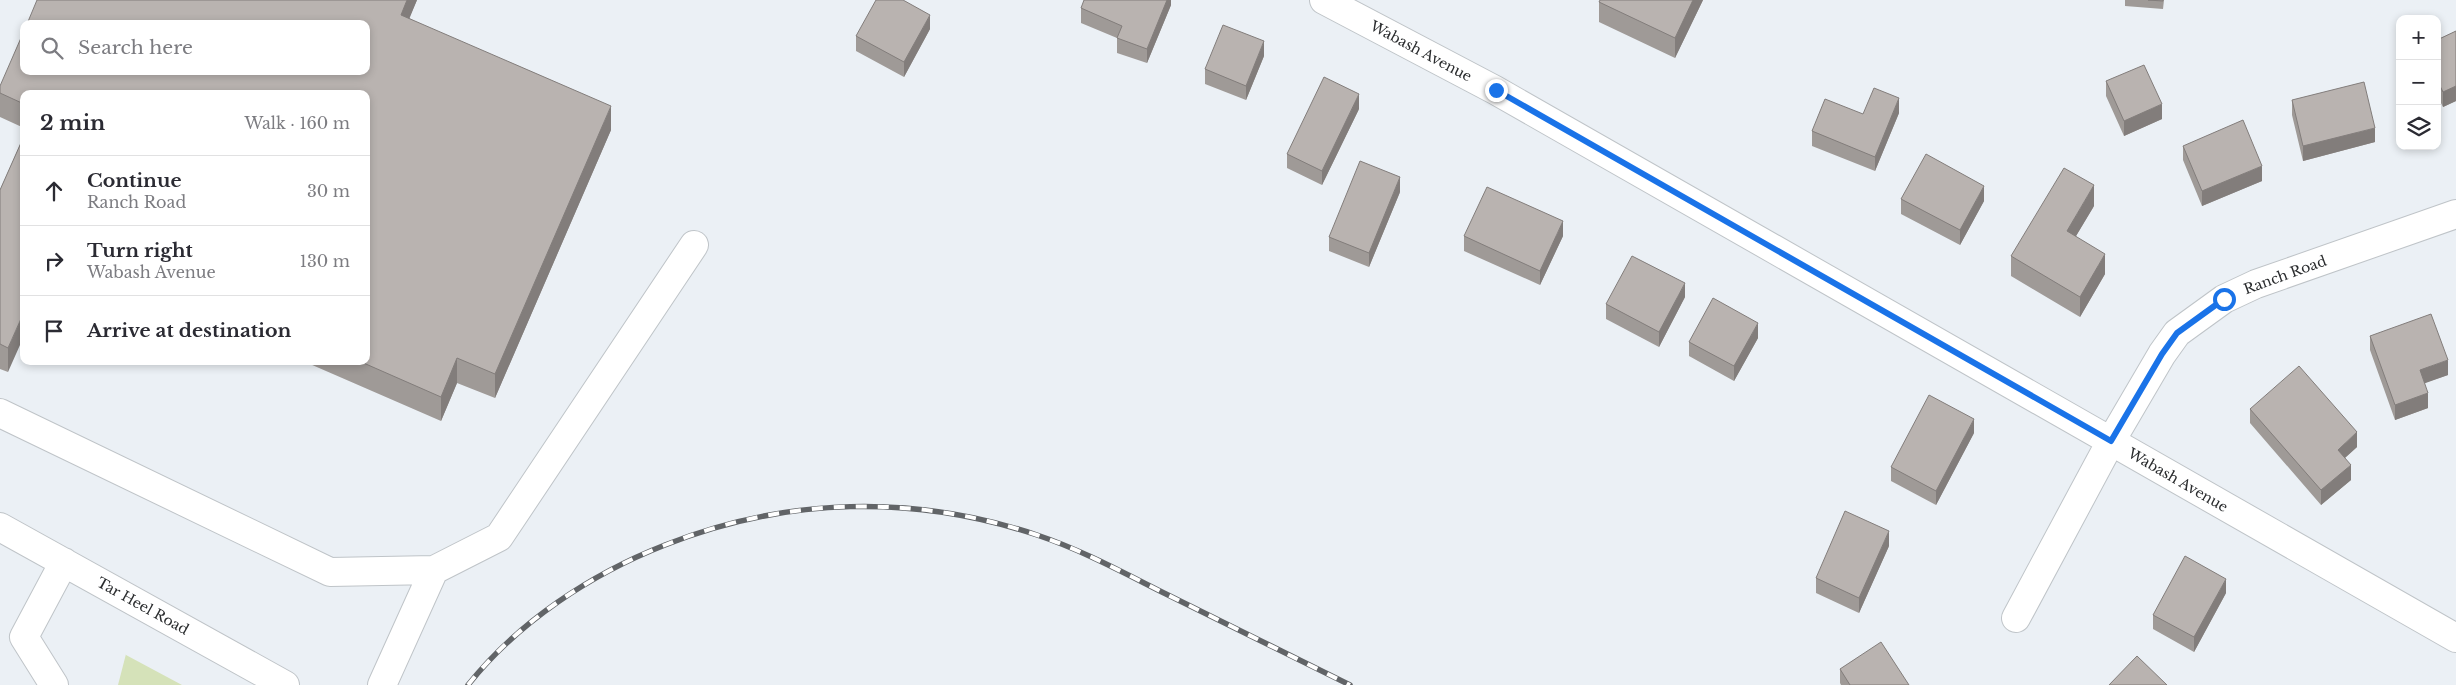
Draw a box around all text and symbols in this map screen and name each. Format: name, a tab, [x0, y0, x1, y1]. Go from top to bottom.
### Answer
map controls	[2396, 15, 2441, 150]
button: +	[2396, 15, 2441, 60]
street label: Wabash Avenue	[1366, 16, 1475, 85]
search box	[20, 20, 370, 75]
icon: search	[38, 34, 66, 62]
text: Search here	[78, 36, 193, 59]
button: −	[2396, 60, 2441, 105]
route end	[1485, 79, 1508, 102]
button: layers	[2396, 105, 2441, 150]
text: 2 min	[40, 110, 105, 136]
text: Walk · 160 m	[245, 113, 350, 133]
text: Continue	[87, 169, 182, 192]
icon: ahead	[40, 177, 68, 205]
text: 30 m	[307, 181, 350, 201]
text: Ranch Road	[87, 192, 186, 212]
text: Turn right	[87, 239, 193, 262]
icon: right	[40, 247, 68, 275]
text: 130 m	[300, 251, 350, 271]
street label: Ranch Road	[2241, 252, 2329, 298]
text: Wabash Avenue	[87, 262, 216, 282]
route start	[2213, 288, 2236, 311]
icon: arrive	[40, 317, 68, 345]
text: Arrive at destination	[87, 319, 291, 342]
street label: Wabash Avenue	[2124, 444, 2231, 516]
street label: Tar Heel Road	[94, 573, 193, 639]

